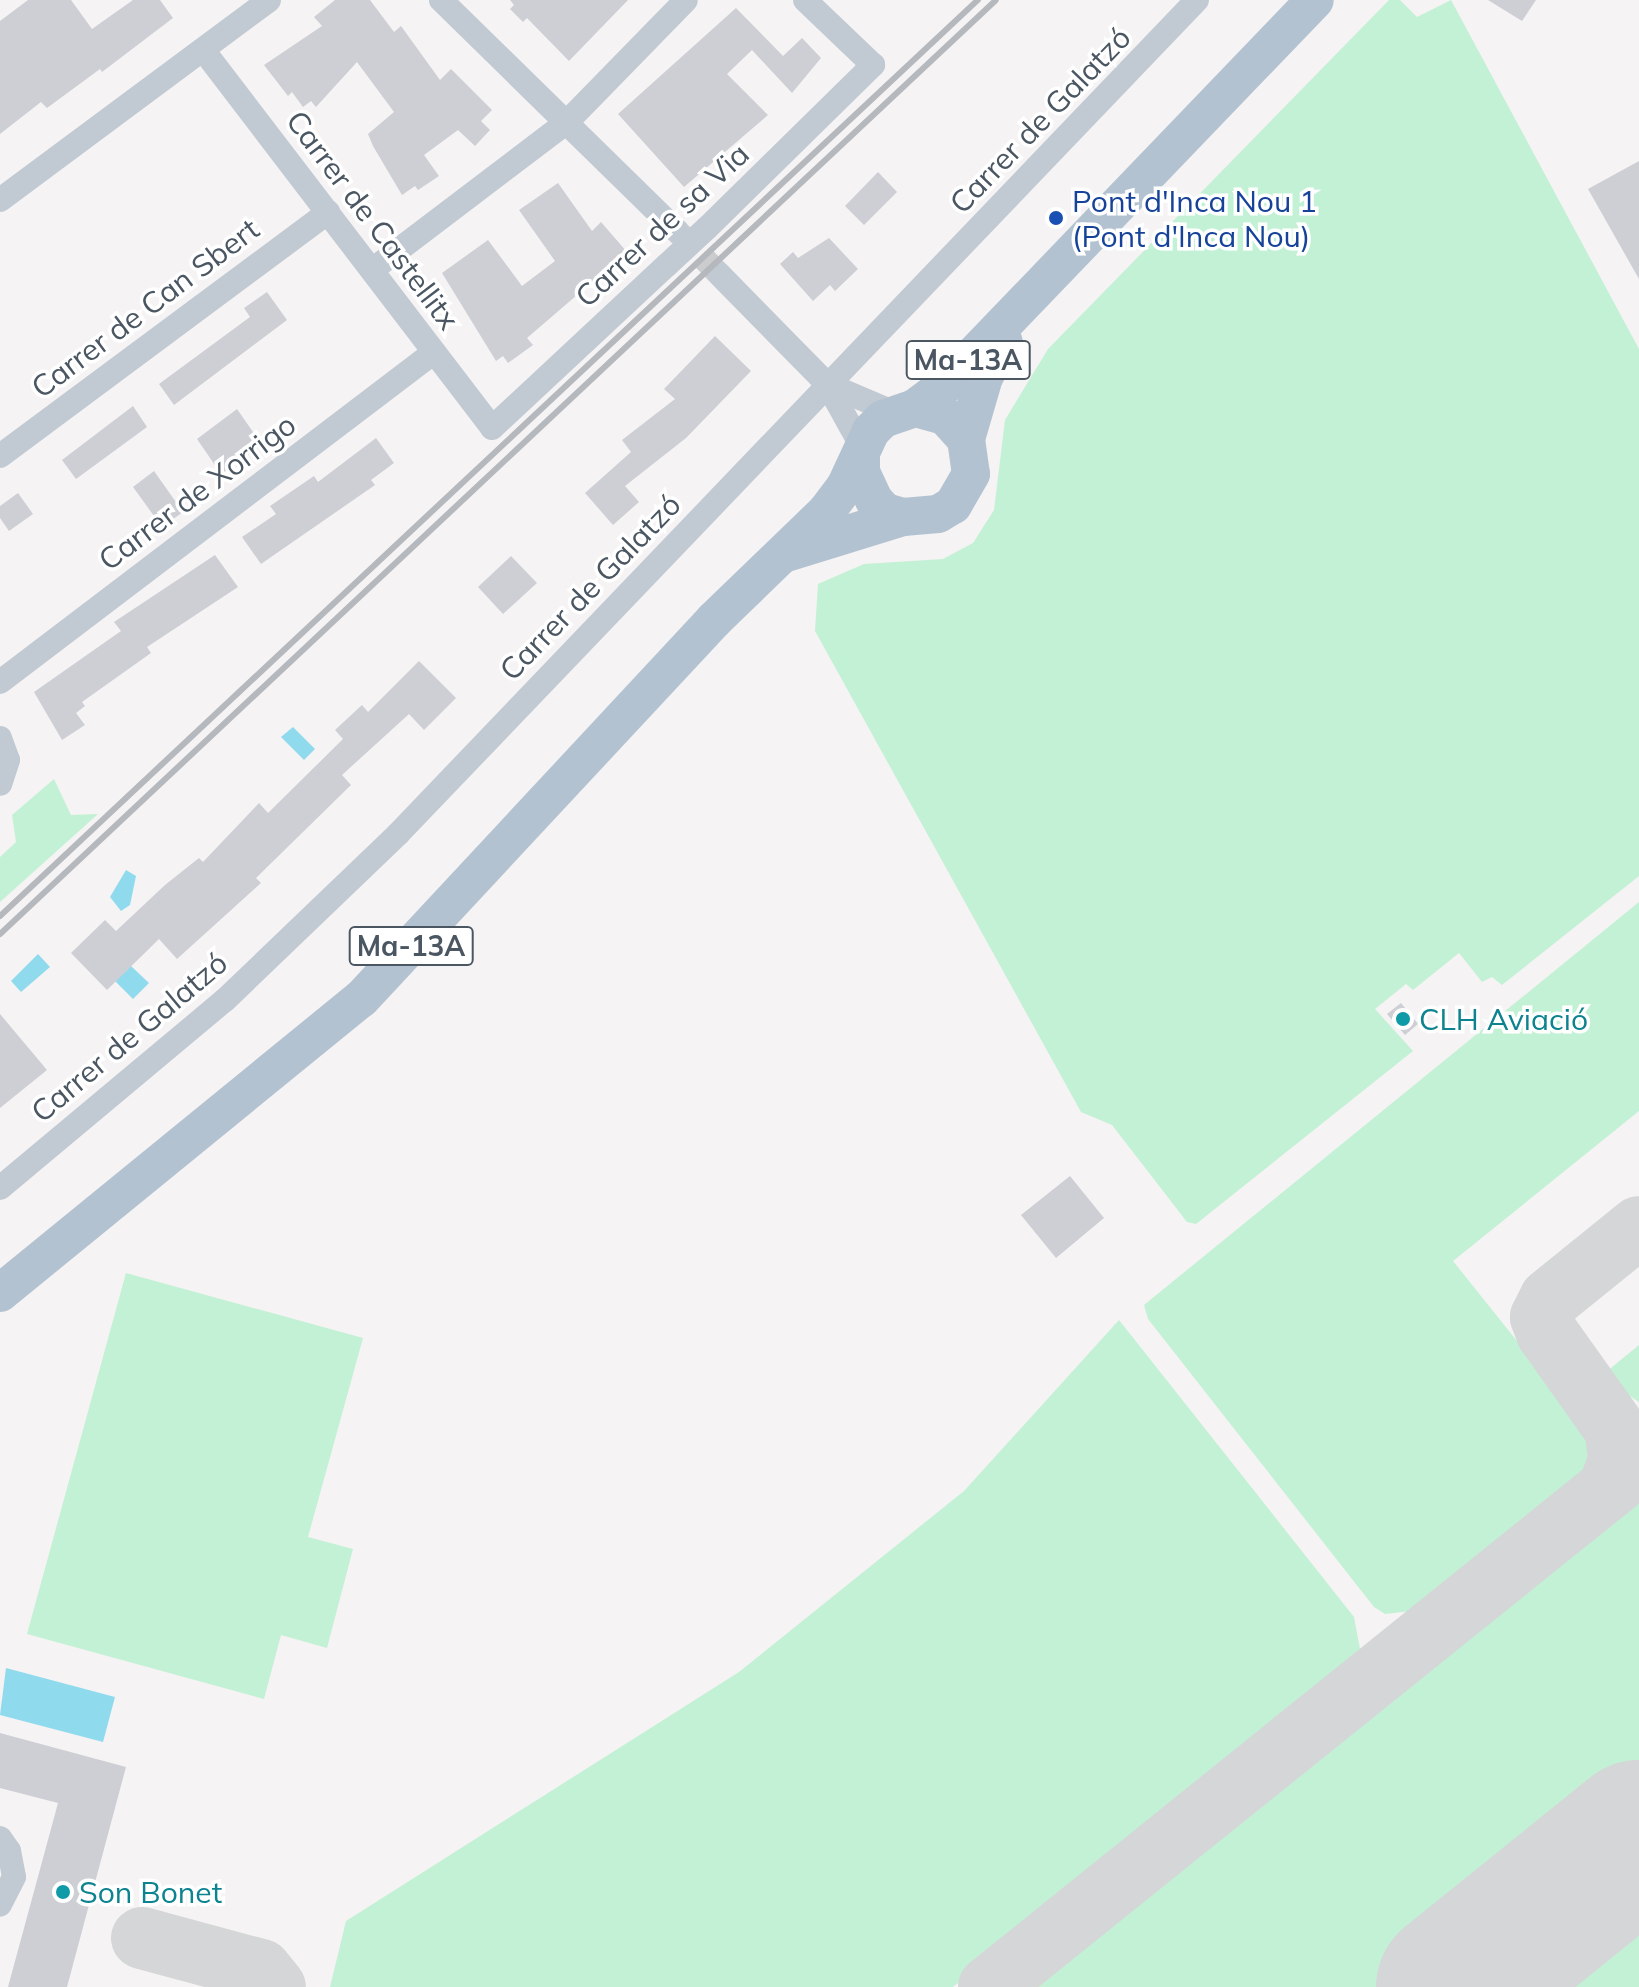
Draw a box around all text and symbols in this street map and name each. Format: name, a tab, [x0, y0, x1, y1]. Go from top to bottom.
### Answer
street label: Carrer de Galatzó	[942, 19, 1138, 221]
street label: Carrer de Castellitx	[279, 104, 467, 336]
street label: Carrer de sa Via	[568, 136, 756, 314]
place label: Pont d'Inca Nou 1 (Pont d'Inca Nou)	[1072, 183, 1317, 254]
marker: Pont d'Inca Nou 1 (Pont d'Inca Nou)	[1047, 209, 1065, 227]
street label: Carrer de Can Sbert	[24, 211, 266, 405]
road number: Ma-13A	[904, 336, 1032, 384]
street label: Carrer de Xorrigo	[91, 406, 303, 578]
street label: Carrer de Galatzó	[492, 486, 688, 688]
road number: Ma-13A	[347, 922, 475, 970]
street label: Carrer de Galatzó	[24, 945, 234, 1129]
place label: CLH Aviació	[1419, 1001, 1588, 1037]
marker: CLH Aviació	[1394, 1010, 1412, 1028]
place label: Son Bonet	[79, 1874, 222, 1910]
marker: Son Bonet	[54, 1883, 72, 1901]

